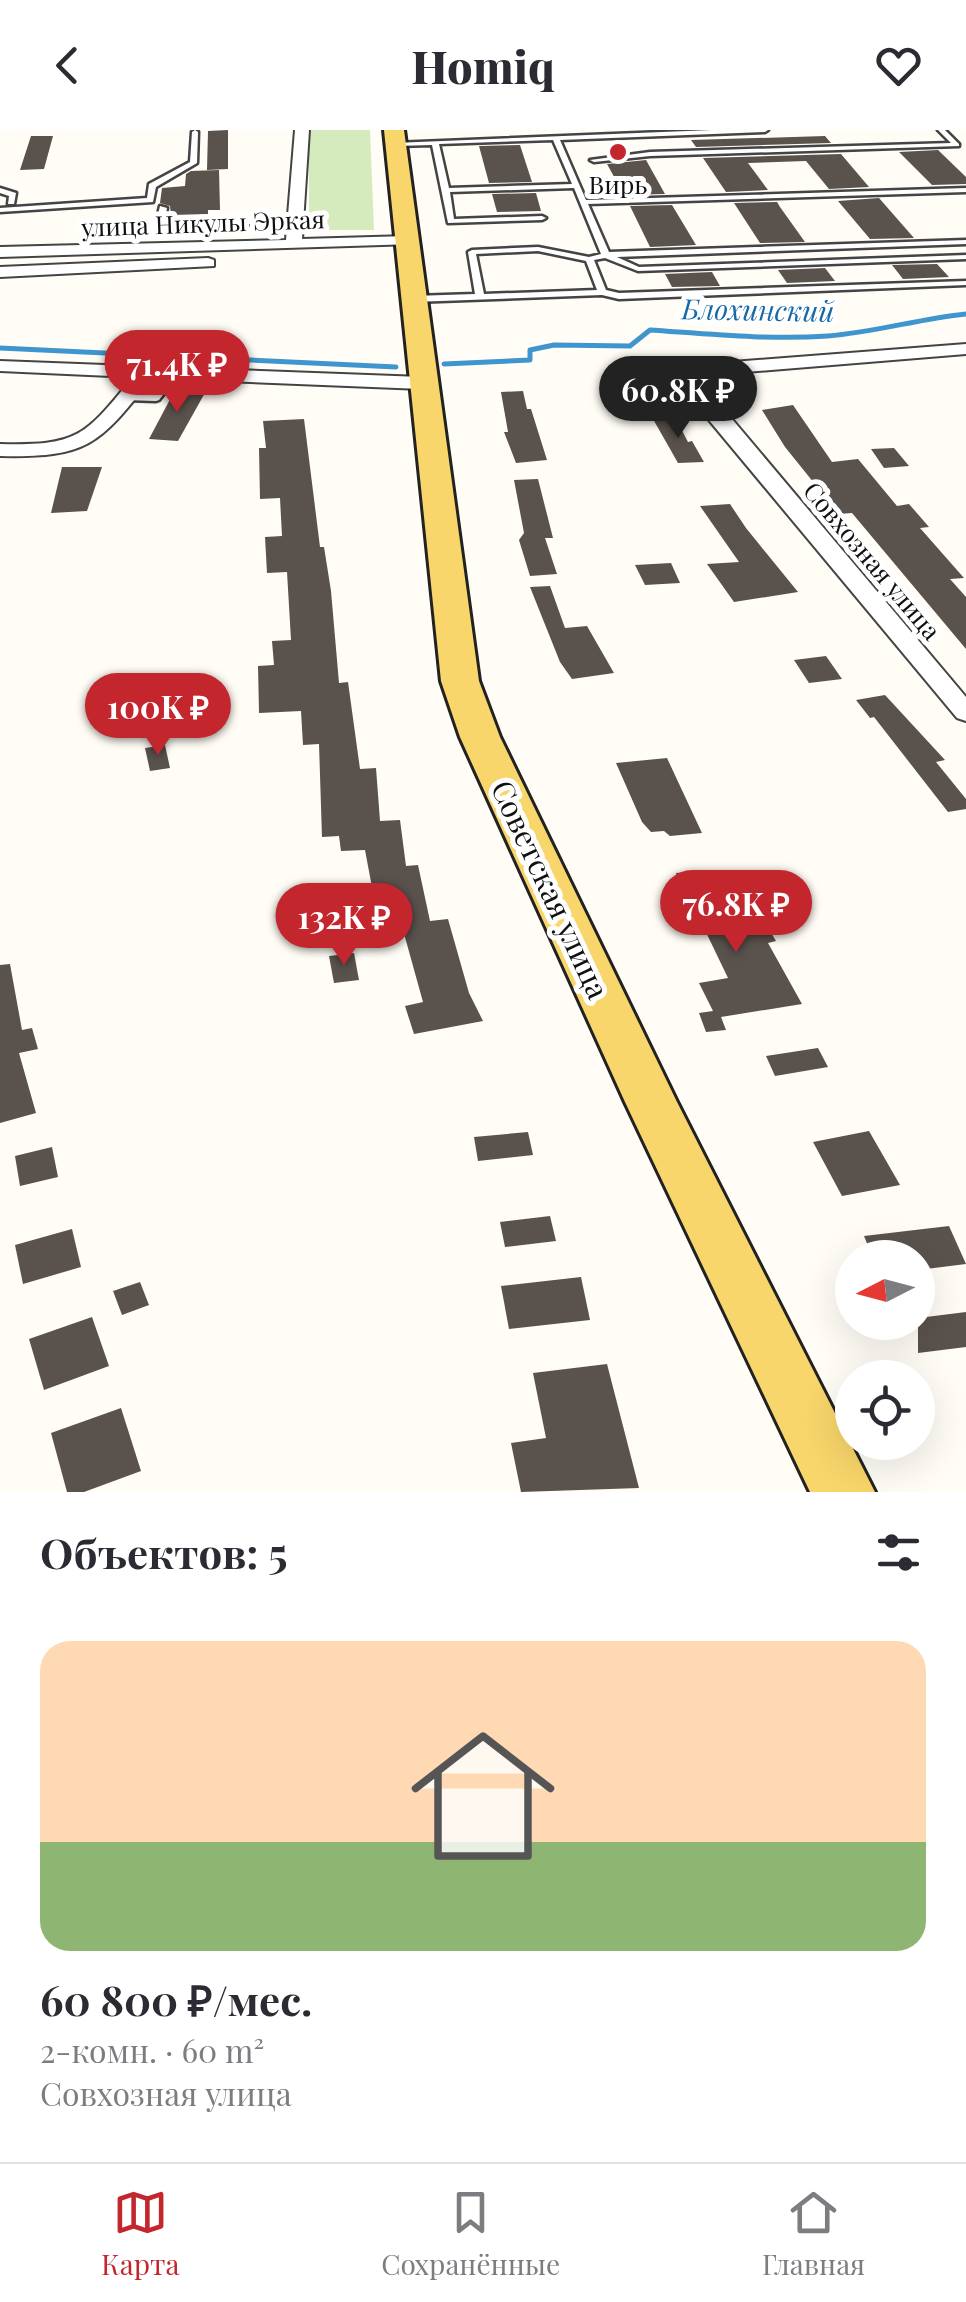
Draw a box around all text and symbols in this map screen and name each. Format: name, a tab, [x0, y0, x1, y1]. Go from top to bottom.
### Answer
text: Homiq	[411, 35, 555, 95]
icon: back	[40, 38, 95, 93]
icon: heart	[871, 38, 926, 93]
marker: Вирь	[607, 141, 629, 163]
place label: Вирь	[589, 167, 647, 200]
street label: улица Никулы Эркая	[80, 201, 325, 243]
water label: Блохинский	[680, 289, 836, 329]
pin: 71.4K ₽	[85, 330, 269, 415]
text: 71.4K ₽	[127, 341, 227, 384]
pin: 60.8K ₽	[586, 356, 770, 441]
text: 60.8K ₽	[621, 367, 735, 410]
street label: Совхозная улица	[797, 474, 949, 646]
pin: 100K ₽	[77, 673, 239, 758]
text: 100K ₽	[107, 684, 209, 727]
street label: Советская улица	[483, 773, 619, 1005]
pin: 76.8K ₽	[644, 870, 828, 955]
text: 76.8K ₽	[682, 881, 790, 924]
pin: 132K ₽	[263, 883, 425, 968]
text: 132K ₽	[297, 894, 391, 937]
north arrow	[835, 1240, 935, 1340]
map controls	[835, 1240, 935, 1460]
button: locate	[835, 1360, 935, 1460]
text: Объектов: 5	[40, 1524, 287, 1580]
icon: filters	[871, 1525, 926, 1580]
icon: home	[393, 1706, 573, 1886]
text: 60 800 ₽/мес.	[40, 1971, 312, 2027]
text: 2-комн. · 60 m²	[40, 2028, 264, 2071]
text: Совхозная улица	[40, 2071, 292, 2114]
tab: Карта	[101, 2185, 180, 2282]
tab: Сохранённые	[381, 2185, 560, 2282]
tab: Главная	[762, 2185, 865, 2282]

